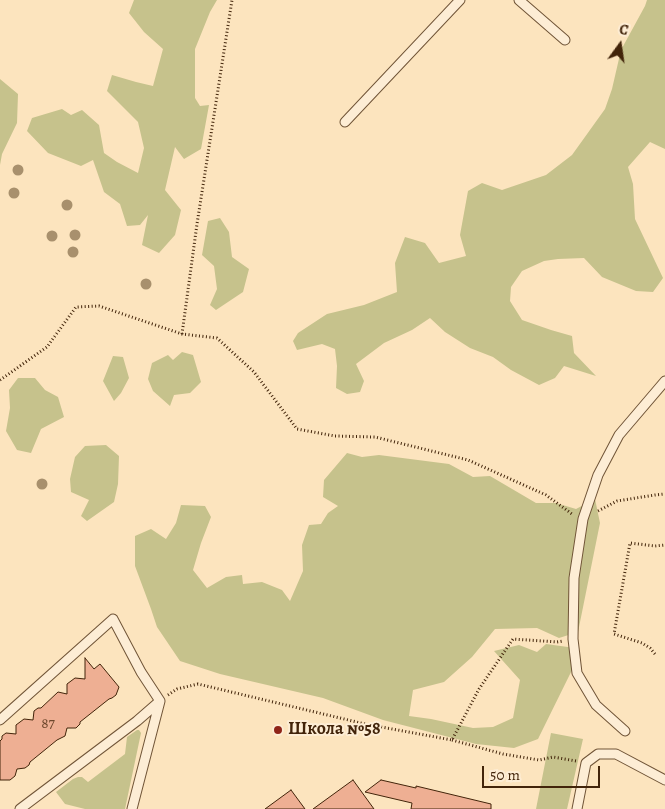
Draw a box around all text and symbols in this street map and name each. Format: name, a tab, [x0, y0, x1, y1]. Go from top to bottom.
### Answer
north arrow	[595, 20, 645, 70]
text: С	[617, 20, 630, 40]
house number: 87	[41, 715, 55, 733]
place label: Школа №58	[288, 719, 381, 741]
marker: Школа №58	[272, 724, 284, 736]
scale bar	[485, 756, 602, 788]
text: 50 m	[490, 765, 520, 785]

